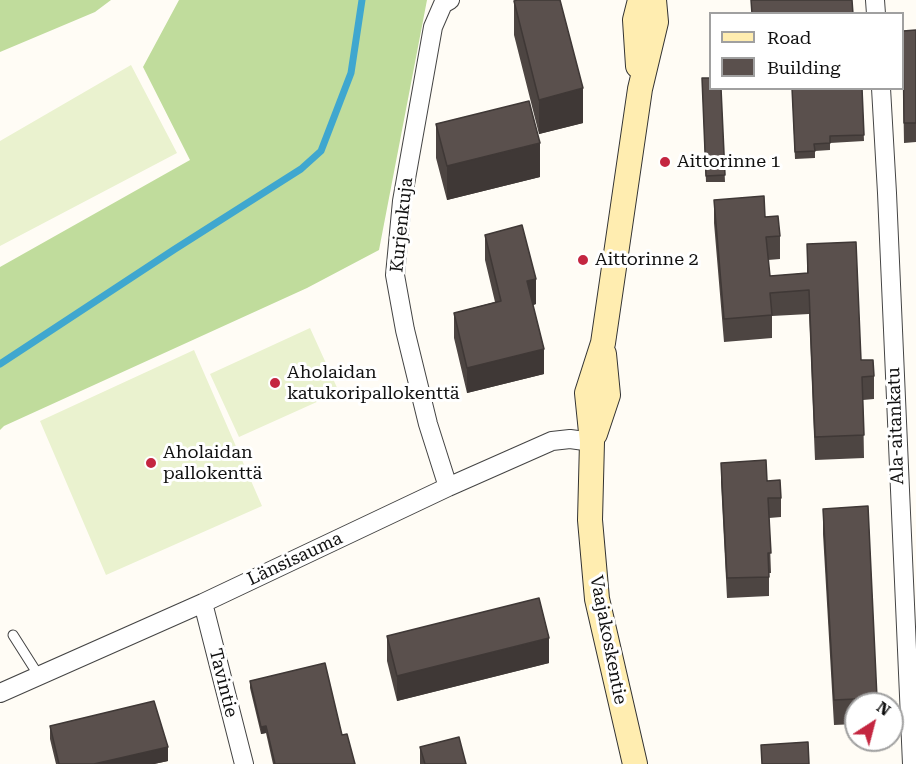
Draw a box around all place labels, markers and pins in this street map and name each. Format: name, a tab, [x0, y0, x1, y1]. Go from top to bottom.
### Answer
place label: Aittorinne 1	[677, 151, 781, 173]
marker: Aittorinne 1	[658, 155, 672, 169]
place label: Aittorinne 2	[595, 249, 699, 271]
marker: Aittorinne 2	[576, 253, 590, 267]
place label: Aholaidan katukoripallokenttä	[287, 362, 460, 404]
marker: Aholaidan katukoripallokenttä	[268, 376, 282, 390]
place label: Aholaidan pallokenttä	[163, 442, 262, 484]
marker: Aholaidan pallokenttä	[144, 456, 158, 470]

